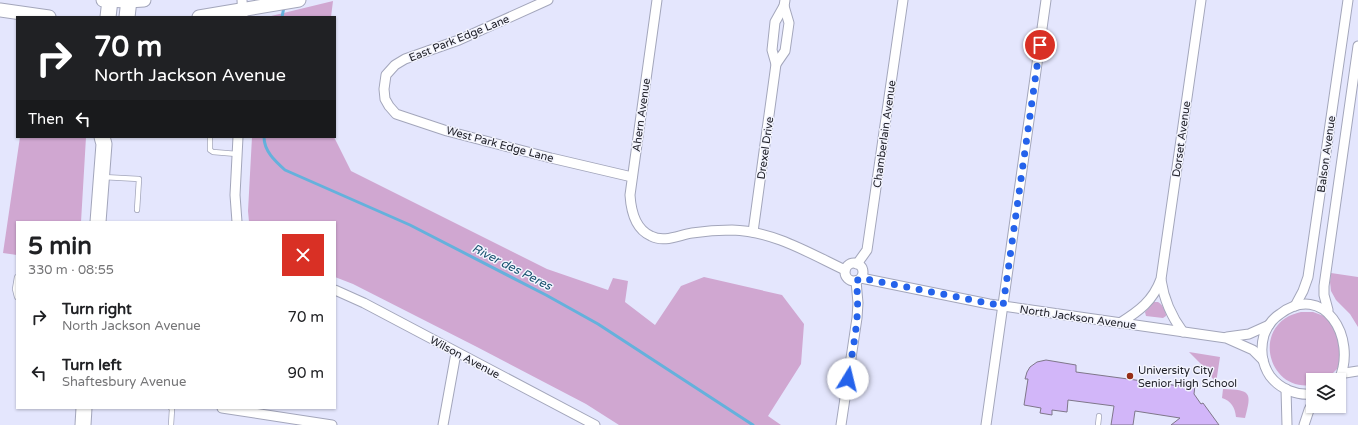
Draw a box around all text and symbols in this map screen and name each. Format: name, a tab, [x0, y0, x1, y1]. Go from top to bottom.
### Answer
street label: East Park Edge Lane	[407, 12, 511, 65]
pin	[1023, 28, 1057, 62]
text: 70 m	[94, 30, 162, 64]
icon: right	[28, 32, 80, 84]
icon: arrive	[1029, 34, 1051, 56]
text: North Jackson Avenue	[94, 64, 286, 86]
street label: Ahern Avenue	[630, 77, 653, 153]
street label: Chamberlain Avenue	[871, 79, 898, 189]
street label: Dorset Avenue	[1170, 100, 1193, 178]
icon: left	[72, 108, 94, 130]
text: Then	[28, 110, 64, 128]
street label: Balson Avenue	[1315, 115, 1338, 193]
street label: Drexel Drive	[755, 116, 776, 180]
street label: West Park Edge Lane	[445, 124, 555, 165]
text: 5 min	[28, 232, 92, 261]
button: close	[282, 234, 324, 276]
water label: River des Peres	[470, 241, 555, 294]
text: 330 m · 08:55	[28, 262, 114, 278]
text: Turn right	[62, 300, 132, 318]
street label: North Jackson Avenue	[1019, 303, 1137, 332]
icon: right	[28, 306, 50, 328]
text: 70 m	[287, 308, 324, 326]
text: North Jackson Avenue	[62, 318, 201, 334]
street label: Wilson Avenue	[428, 334, 502, 381]
text: Turn left	[62, 356, 122, 374]
position arrow	[827, 358, 869, 400]
icon: left	[28, 362, 50, 384]
text: 90 m	[287, 364, 324, 382]
place label: University City Senior High School	[1138, 364, 1237, 390]
marker: University City Senior High School	[1125, 371, 1135, 381]
map controls	[1306, 373, 1346, 413]
button: layers	[1306, 373, 1346, 413]
text: Shaftesbury Avenue	[62, 374, 186, 390]

